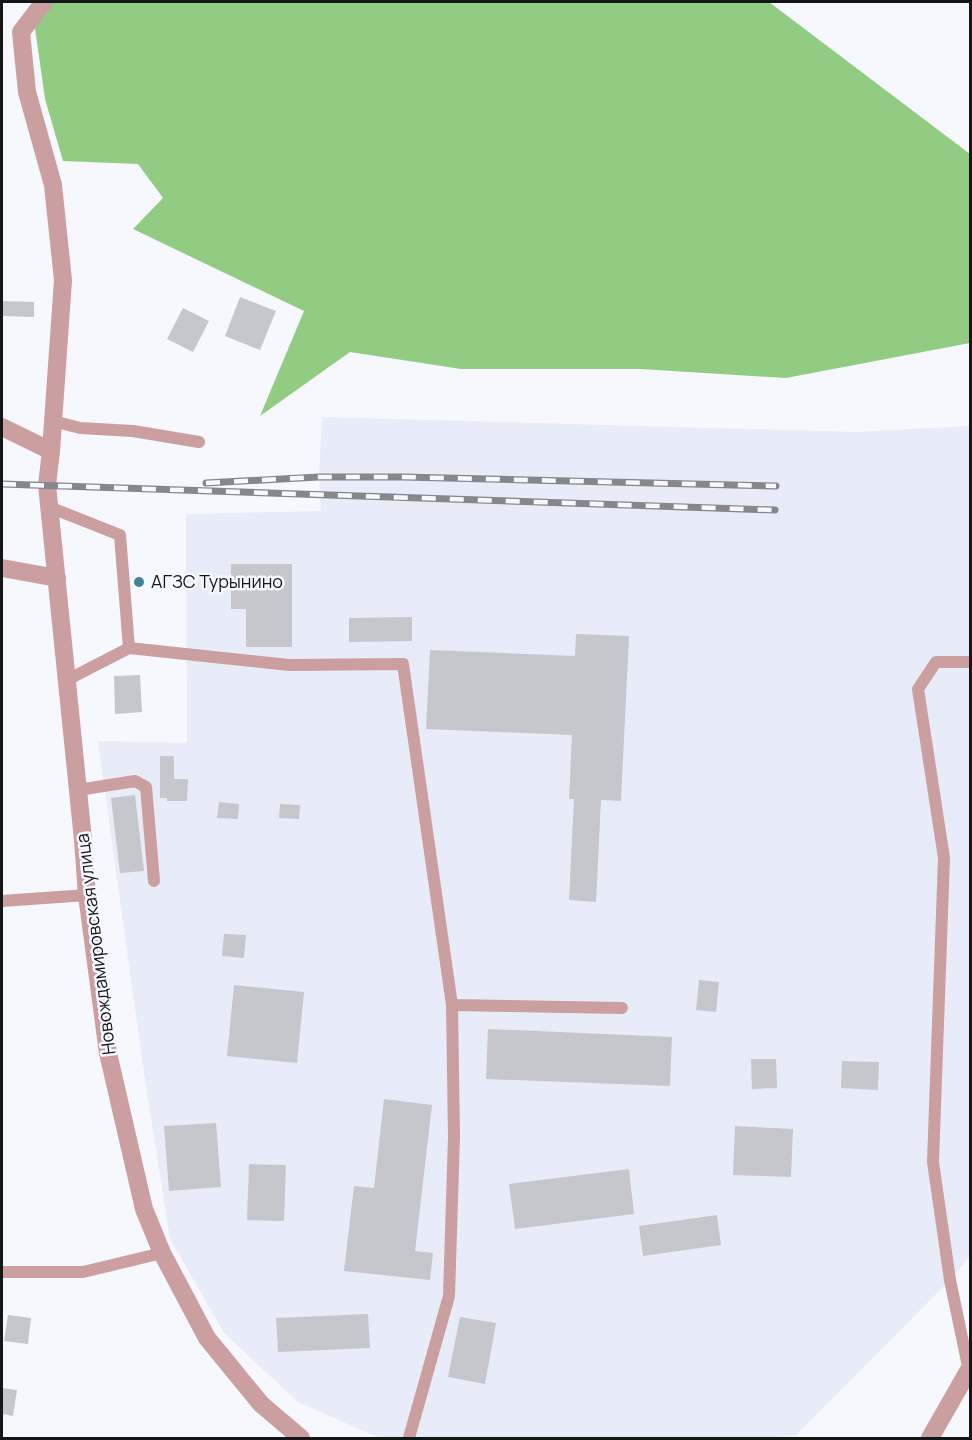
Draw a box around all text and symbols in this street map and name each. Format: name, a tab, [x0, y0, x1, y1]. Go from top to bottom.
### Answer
place label: АГЗС Турынино	[151, 569, 283, 593]
marker: АГЗС Турынино	[132, 575, 146, 589]
street label: Новождамировская улица	[70, 832, 121, 1056]

